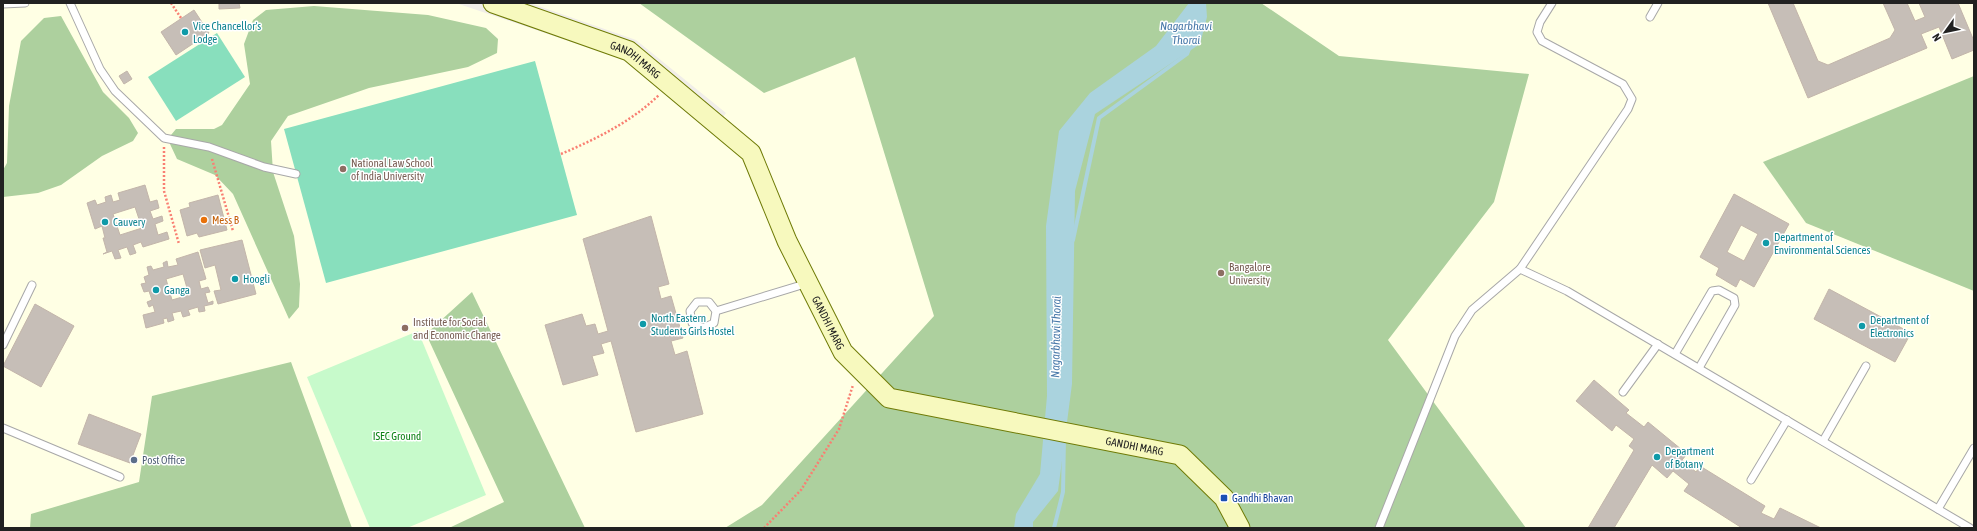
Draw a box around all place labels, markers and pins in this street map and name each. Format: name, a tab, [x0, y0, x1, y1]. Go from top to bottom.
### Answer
place label: Vice Chancellor's Lodge	[193, 20, 261, 45]
marker: Vice Chancellor's Lodge	[180, 27, 190, 37]
place label: National Law School of India University	[351, 157, 433, 182]
marker: National Law School of India University	[338, 164, 348, 174]
place label: Mess B	[212, 214, 240, 226]
marker: Mess B	[199, 215, 209, 225]
place label: Cauvery	[113, 216, 146, 228]
marker: Cauvery	[100, 217, 110, 227]
place label: Department of Environmental Sciences	[1774, 231, 1870, 256]
marker: Department of Environmental Sciences	[1761, 238, 1771, 248]
place label: Bangalore University	[1229, 261, 1271, 286]
marker: Bangalore University	[1216, 268, 1226, 278]
place label: Hoogli	[243, 273, 270, 285]
marker: Hoogli	[230, 274, 240, 284]
place label: Ganga	[164, 284, 190, 296]
marker: Ganga	[151, 285, 161, 295]
place label: North Eastern Students Girls Hostel	[651, 312, 735, 337]
place label: Department of Electronics	[1870, 314, 1929, 339]
place label: Institute for Social and Economic Change	[413, 316, 501, 341]
marker: North Eastern Students Girls Hostel	[638, 319, 648, 329]
marker: Department of Electronics	[1857, 321, 1867, 331]
marker: Institute for Social and Economic Change	[400, 323, 410, 333]
place label: Department of Botany	[1665, 445, 1714, 470]
marker: Department of Botany	[1652, 452, 1662, 462]
place label: Post Office	[142, 454, 185, 466]
marker: Post Office	[129, 455, 139, 465]
place label: Gandhi Bhavan	[1232, 492, 1293, 504]
marker: Gandhi Bhavan	[1219, 493, 1229, 503]

